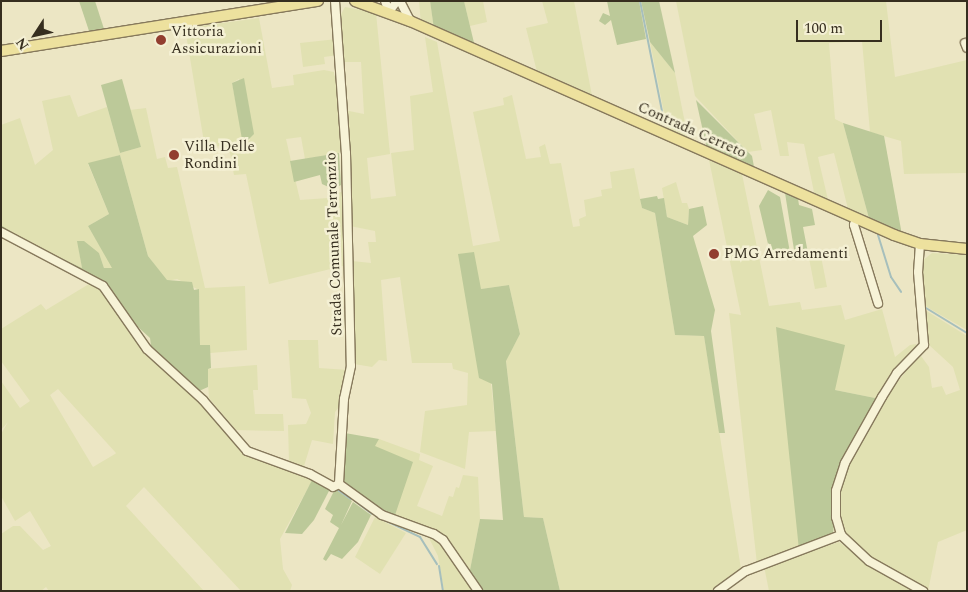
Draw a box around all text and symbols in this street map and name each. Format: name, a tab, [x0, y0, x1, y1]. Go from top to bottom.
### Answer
north arrow	[10, 10, 60, 60]
scale bar	[798, 10, 884, 42]
text: 100 m	[804, 17, 843, 40]
place label: Vittoria Assicurazioni	[171, 22, 262, 57]
text: N	[10, 33, 34, 55]
marker: Vittoria Assicurazioni	[155, 34, 167, 46]
street label: Contrada Cerreto	[635, 98, 749, 162]
place label: Villa Delle Rondini	[184, 137, 255, 172]
marker: Villa Delle Rondini	[168, 149, 180, 161]
street label: Strada Comunale Terronzio	[322, 152, 346, 336]
place label: PMG Arredamenti	[724, 245, 848, 263]
marker: PMG Arredamenti	[708, 248, 720, 260]

